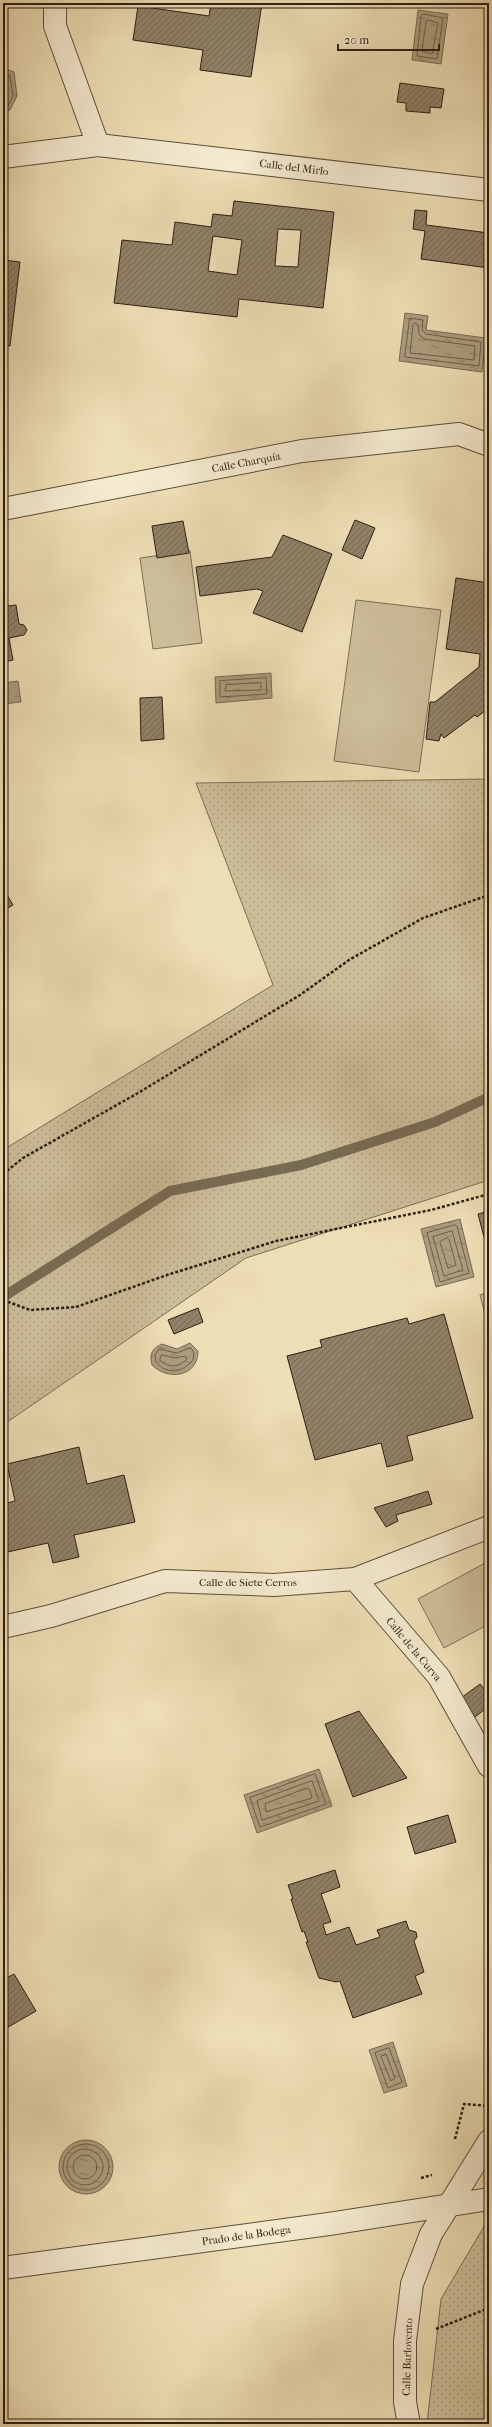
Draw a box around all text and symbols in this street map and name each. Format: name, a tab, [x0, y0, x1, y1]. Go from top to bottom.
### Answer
scale bar	[338, 26, 439, 52]
text: 20 m	[344, 33, 369, 47]
street label: Calle del Mirlo	[259, 157, 330, 178]
street label: Calle Charquía	[211, 449, 283, 476]
street label: Calle de Siete Cerros	[199, 1576, 297, 1589]
street label: Calle de la Curva	[383, 1615, 445, 1685]
street label: Prado de la Bodega	[201, 2223, 292, 2248]
street label: Calle Barlovento	[400, 2317, 415, 2396]

